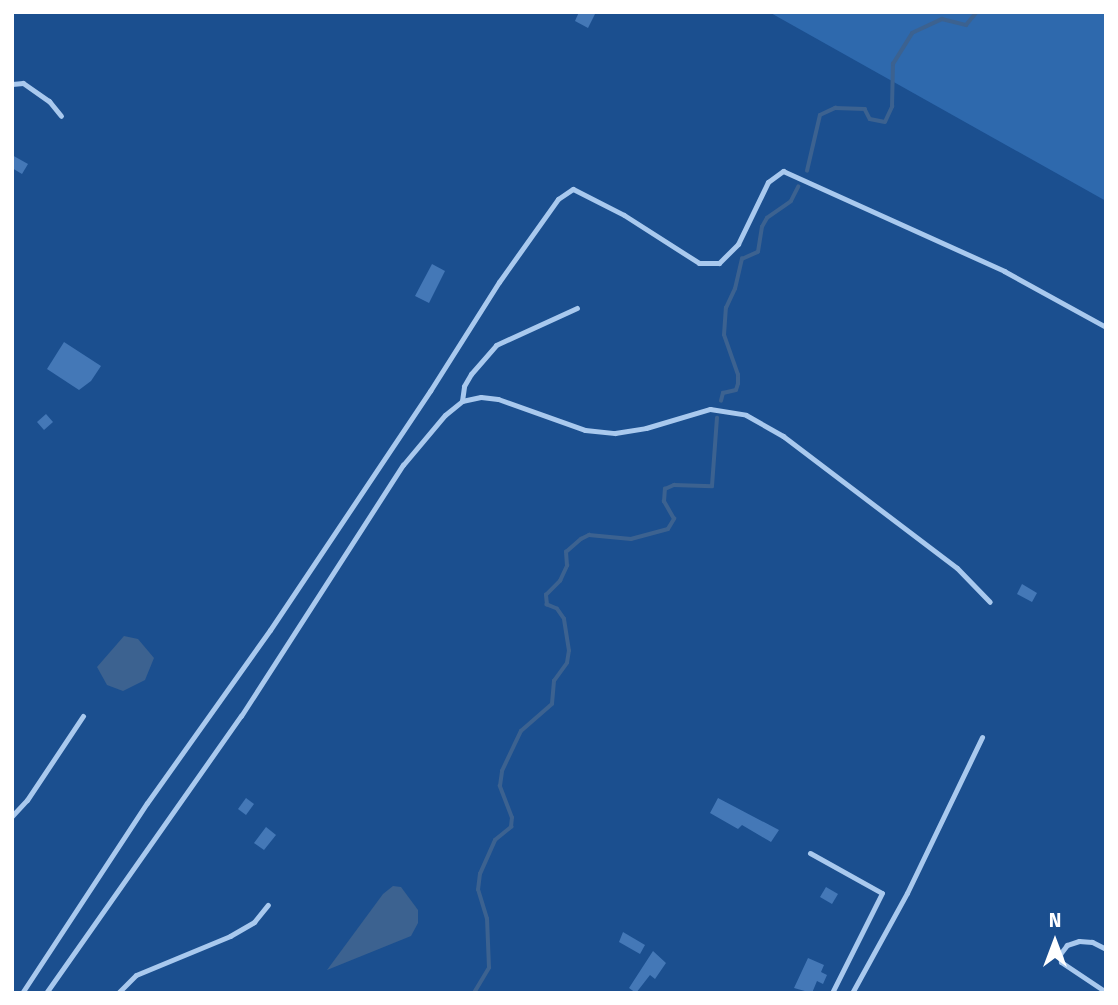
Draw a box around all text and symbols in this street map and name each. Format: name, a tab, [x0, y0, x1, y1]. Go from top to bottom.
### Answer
north arrow	[1020, 907, 1090, 977]
text: N	[1049, 909, 1061, 932]

